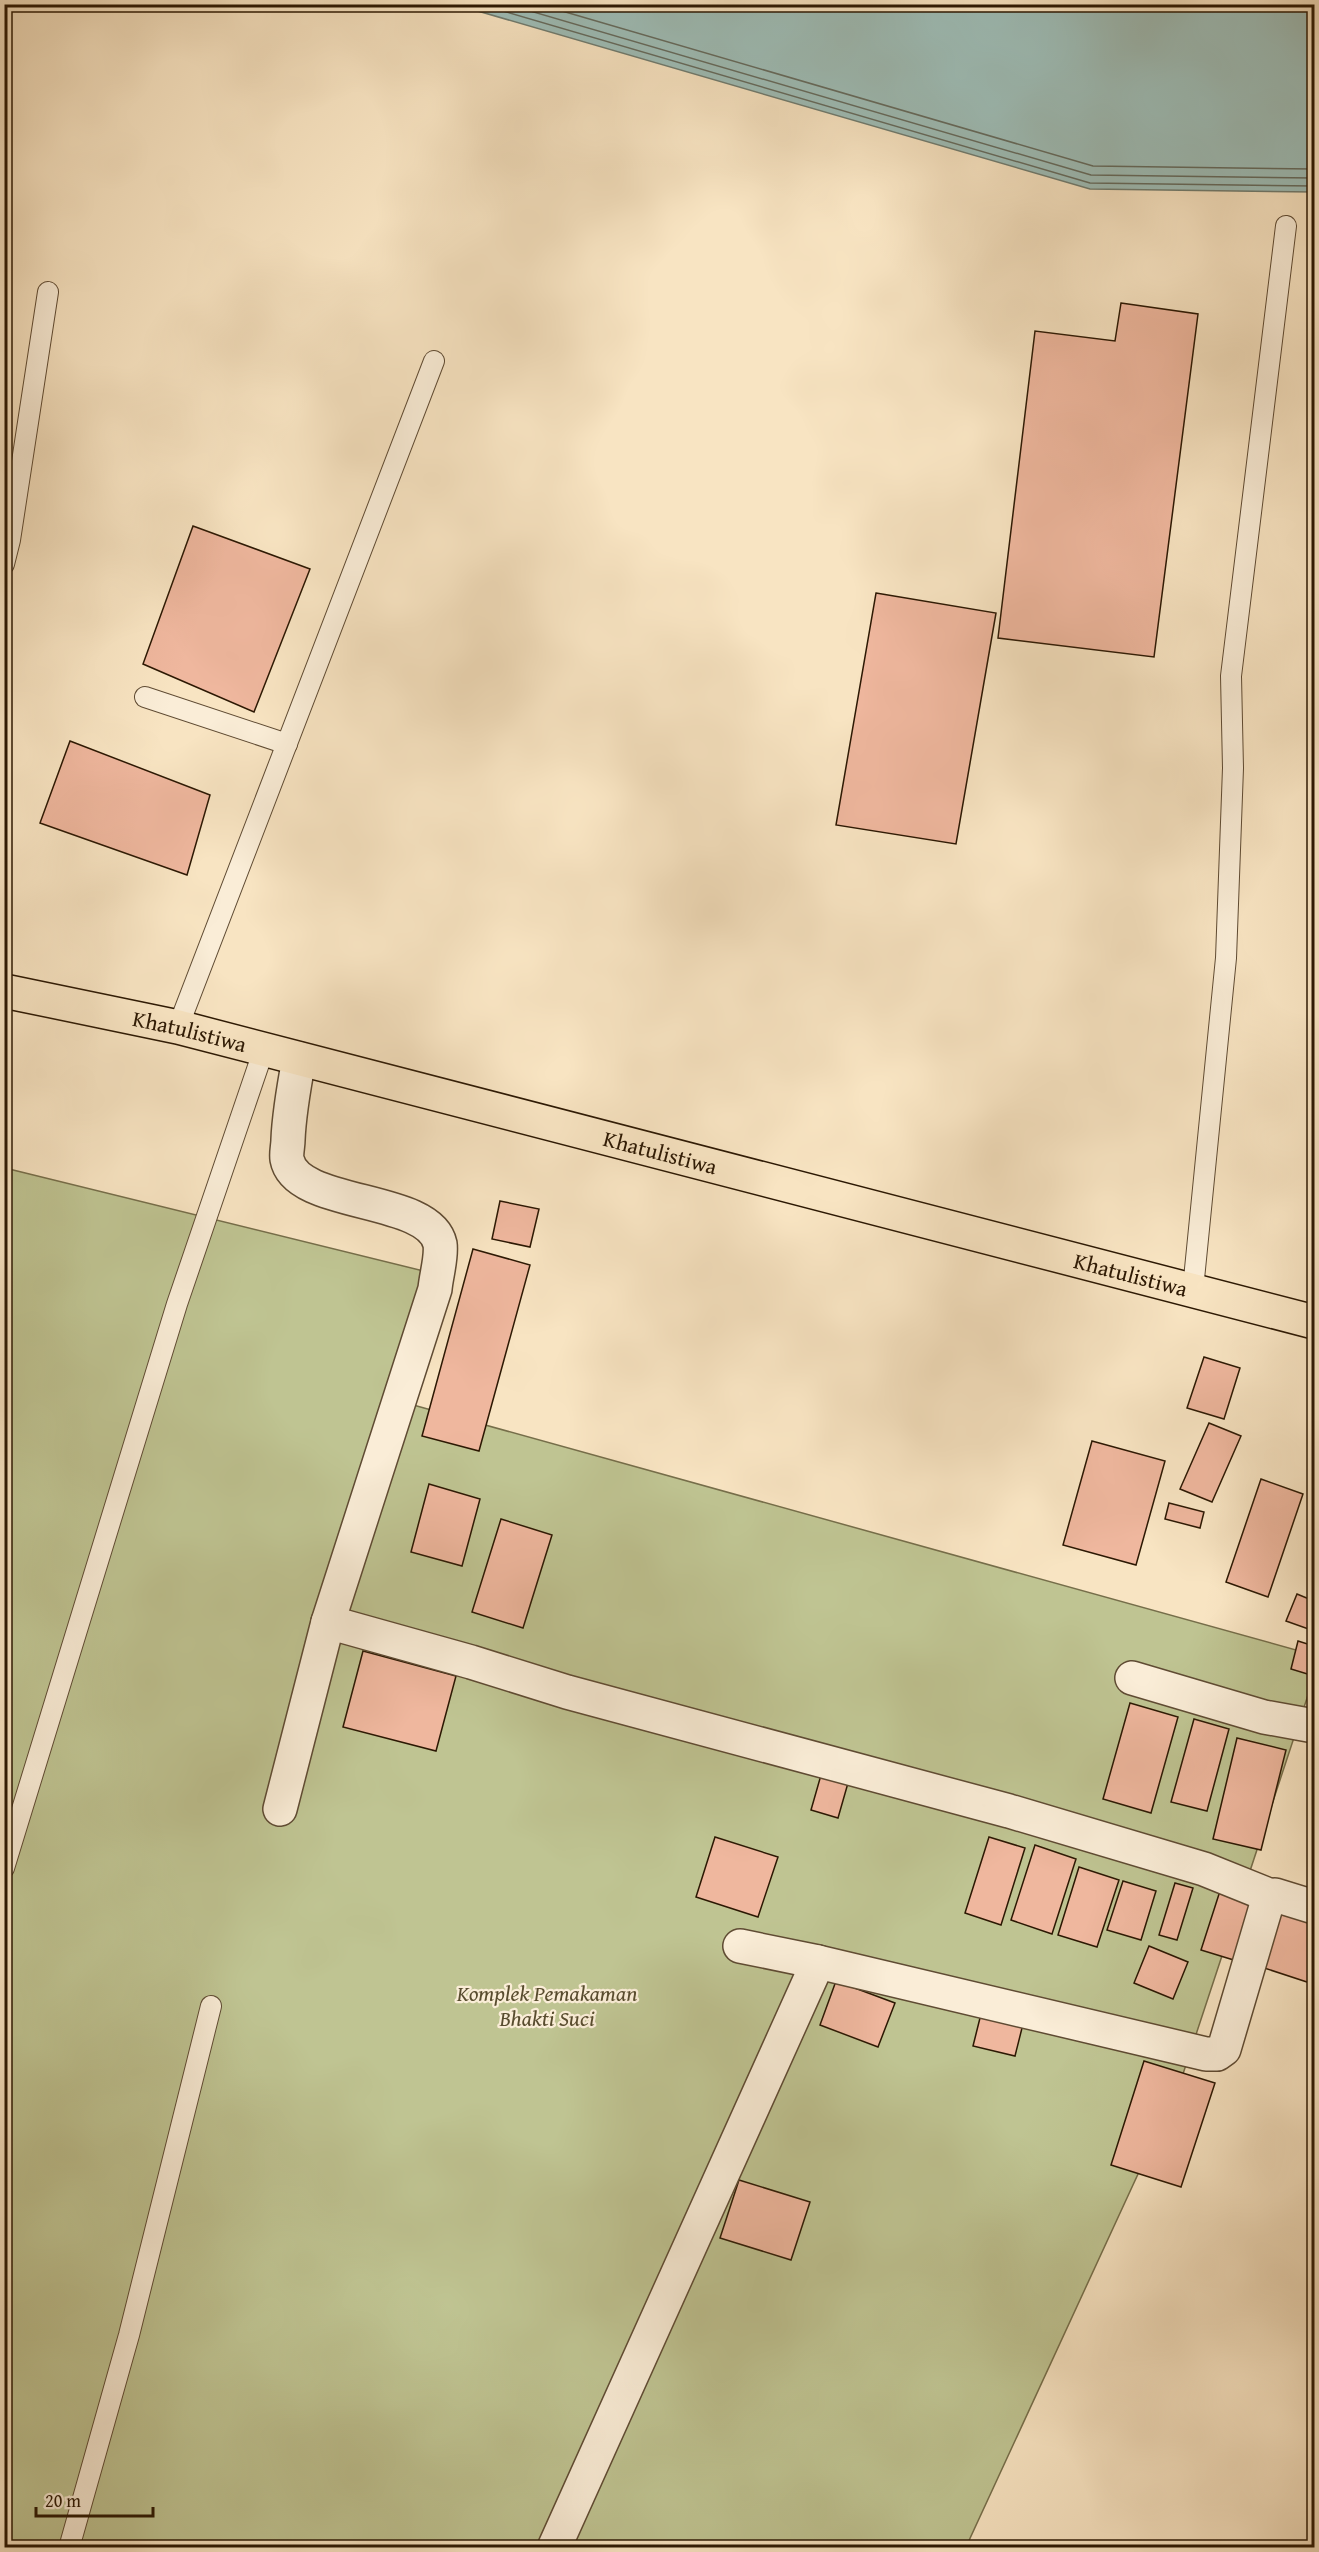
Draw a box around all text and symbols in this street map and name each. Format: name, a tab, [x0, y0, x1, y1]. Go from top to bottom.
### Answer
street label: Khatulistiwa	[130, 1002, 251, 1060]
street label: Khatulistiwa	[600, 1122, 721, 1182]
street label: Khatulistiwa	[1070, 1244, 1192, 1305]
park label: Komplek Pemakaman Bhakti Suci	[456, 1977, 637, 2034]
scale bar	[36, 2480, 153, 2518]
text: 20 m	[45, 2487, 81, 2514]

